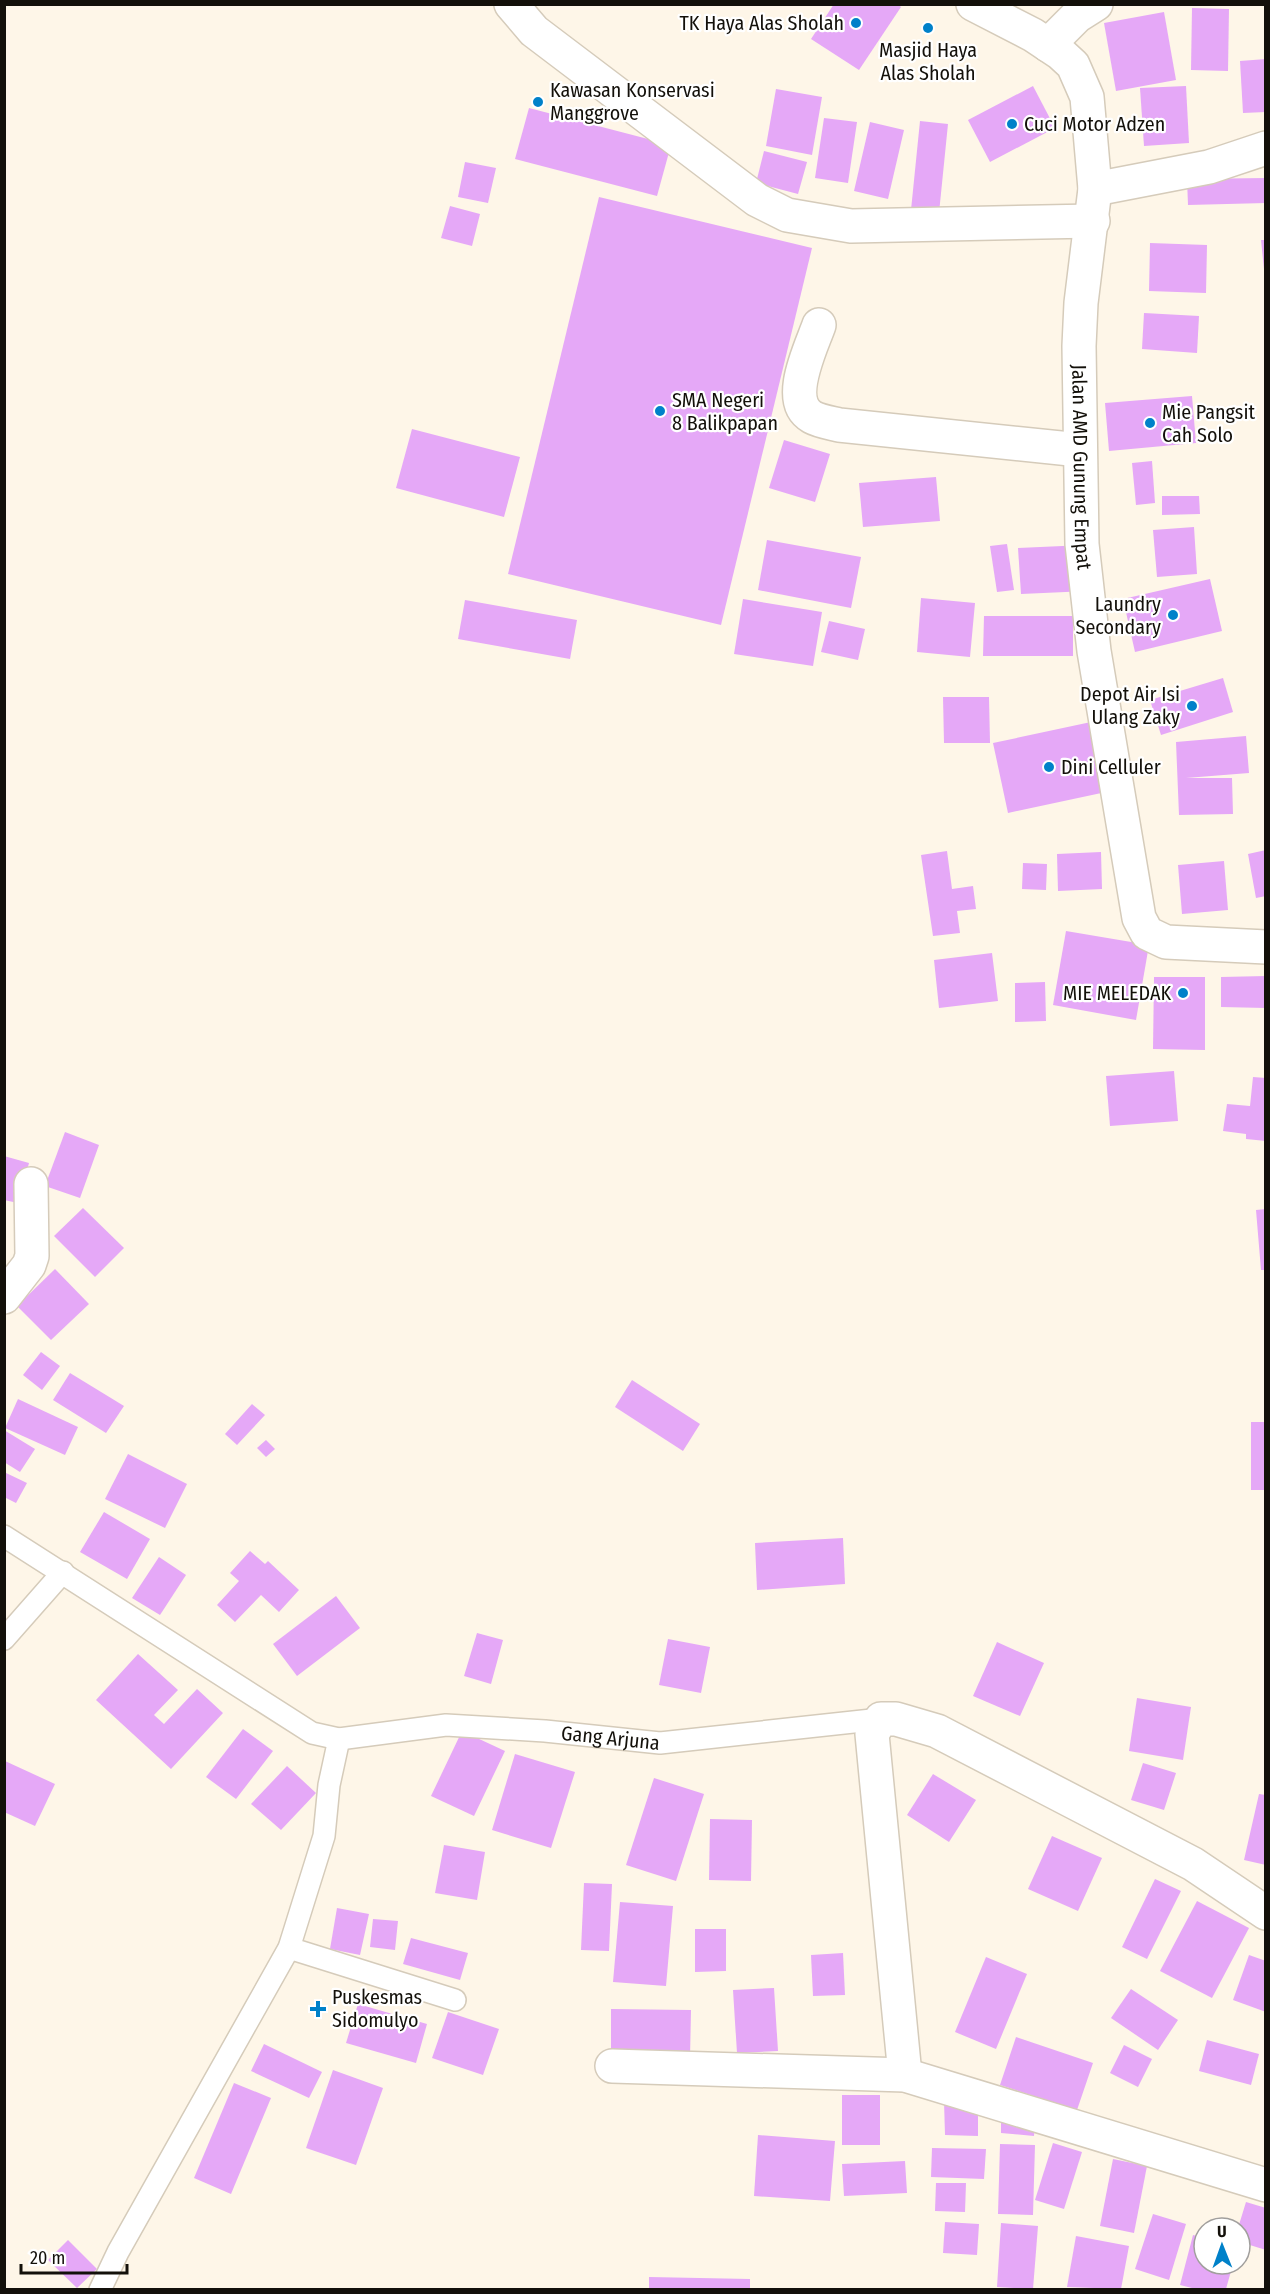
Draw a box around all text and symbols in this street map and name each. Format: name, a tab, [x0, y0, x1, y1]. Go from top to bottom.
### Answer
place label: TK Haya Alas Sholah	[680, 11, 844, 35]
marker: TK Haya Alas Sholah	[849, 16, 863, 30]
marker: Masjid Haya Alas Sholah	[921, 21, 935, 35]
place label: Masjid Haya Alas Sholah	[879, 38, 977, 85]
place label: Kawasan Konservasi Manggrove	[550, 78, 715, 125]
marker: Kawasan Konservasi Manggrove	[531, 95, 545, 109]
place label: Cuci Motor Adzen	[1024, 112, 1165, 136]
marker: Cuci Motor Adzen	[1005, 117, 1019, 131]
street label: Jalan AMD Gunung Empat	[1067, 364, 1097, 571]
place label: SMA Negeri 8 Balikpapan	[672, 388, 778, 435]
place label: Mie Pangsit Cah Solo	[1162, 400, 1255, 447]
marker: SMA Negeri 8 Balikpapan	[653, 404, 667, 418]
marker: Mie Pangsit Cah Solo	[1143, 416, 1157, 430]
place label: Laundry Secondary	[1076, 592, 1161, 639]
marker: Laundry Secondary	[1166, 608, 1180, 622]
place label: Depot Air Isi Ulang Zaky	[1080, 682, 1180, 729]
marker: Depot Air Isi Ulang Zaky	[1185, 699, 1199, 713]
place label: Dini Celluler	[1061, 755, 1161, 779]
marker: Dini Celluler	[1042, 760, 1056, 774]
place label: MIE MELEDAK	[1063, 981, 1171, 1005]
marker: MIE MELEDAK	[1176, 986, 1190, 1000]
street label: Gang Arjuna	[560, 1721, 661, 1755]
place label: Puskesmas Sidomulyo	[332, 1985, 422, 2032]
marker: Puskesmas Sidomulyo	[309, 2000, 327, 2018]
north arrow	[1192, 2216, 1252, 2276]
text: U	[1217, 2222, 1227, 2241]
scale bar	[21, 2237, 128, 2275]
text: 20 m	[30, 2247, 65, 2269]

